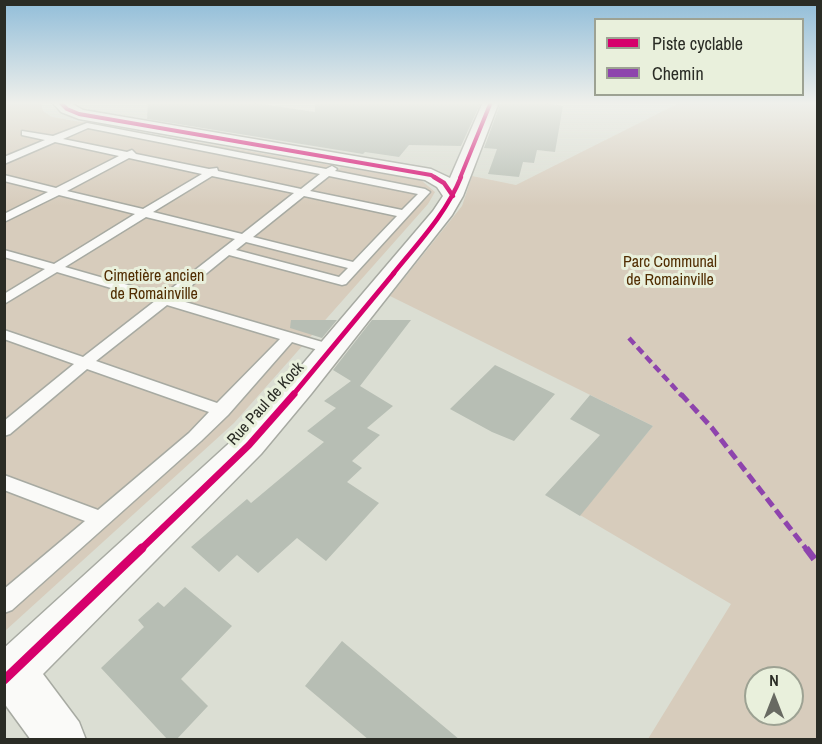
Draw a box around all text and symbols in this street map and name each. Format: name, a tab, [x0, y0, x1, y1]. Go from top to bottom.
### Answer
legend	[594, 18, 804, 96]
text: Piste cyclable	[652, 31, 743, 56]
text: Chemin	[652, 61, 704, 86]
park label: Parc Communal de Romainville	[623, 253, 717, 291]
park label: Cimetière ancien de Romainville	[104, 267, 204, 305]
street label: Rue Paul de Kock	[224, 359, 308, 449]
north arrow	[744, 666, 804, 726]
text: N	[769, 669, 779, 691]

